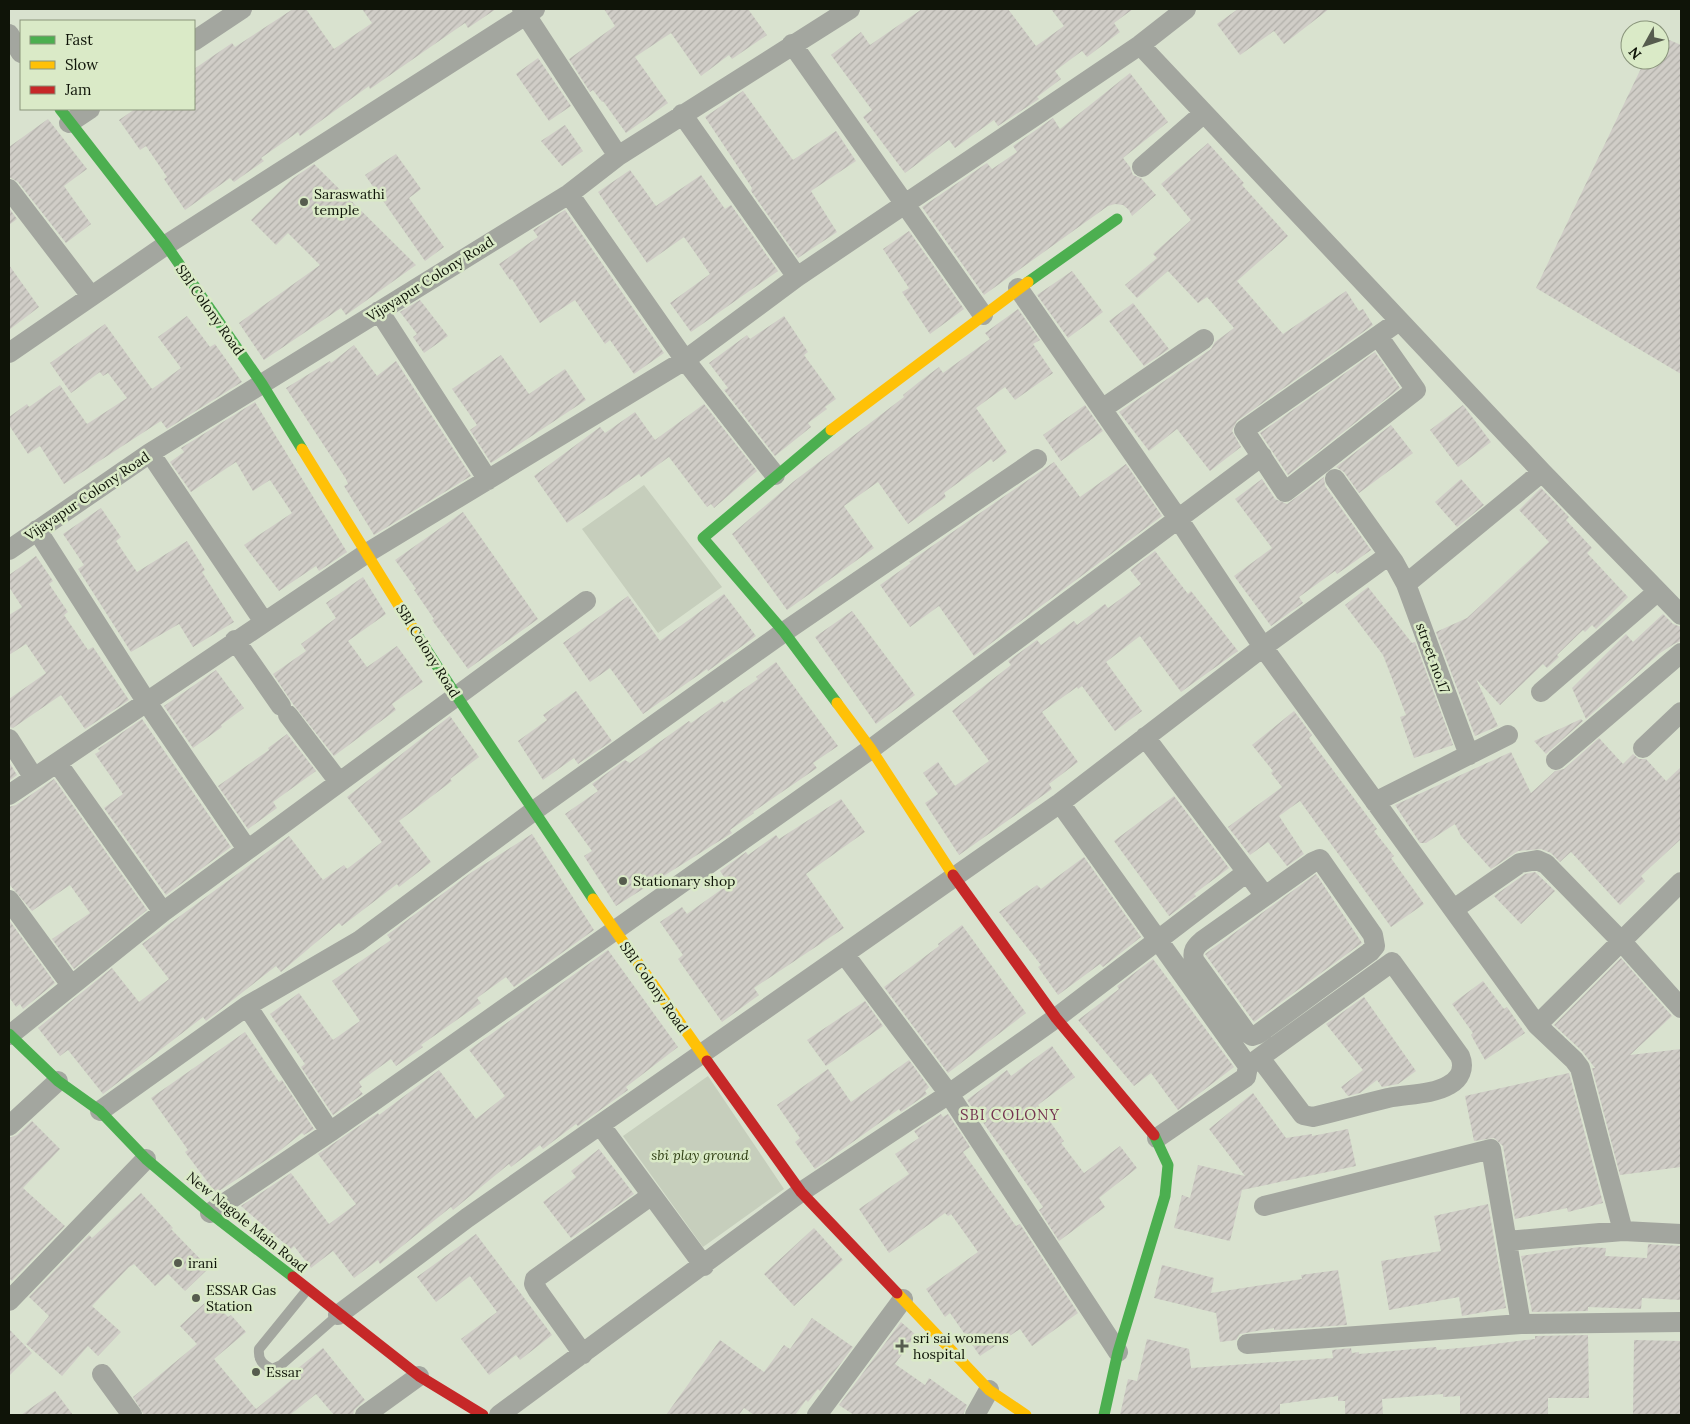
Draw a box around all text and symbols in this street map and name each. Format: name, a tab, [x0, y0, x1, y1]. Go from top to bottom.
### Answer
legend	[20, 20, 195, 110]
north arrow	[1620, 20, 1670, 70]
text: Fast	[65, 30, 93, 49]
text: N	[1625, 43, 1645, 63]
text: Slow	[65, 55, 98, 74]
text: Jam	[64, 80, 92, 99]
place label: Saraswathi temple	[314, 185, 385, 219]
marker: Saraswathi temple	[298, 196, 310, 208]
street label: Vijayapur Colony Road	[362, 233, 497, 326]
street label: SBI Colony Road	[172, 261, 248, 359]
street label: Vijayapur Colony Road	[20, 448, 153, 545]
street label: SBI Colony Road	[392, 601, 464, 701]
street label: street no.17	[1412, 620, 1454, 696]
place label: Stationary shop	[633, 872, 735, 890]
marker: Stationary shop	[617, 875, 629, 887]
street label: SBI Colony Road	[616, 938, 692, 1036]
district label: SBI COLONY	[960, 1105, 1060, 1124]
park label: sbi play ground	[651, 1146, 749, 1164]
street label: New Nagole Main Road	[183, 1168, 311, 1276]
place label: irani	[188, 1254, 218, 1272]
marker: irani	[172, 1257, 184, 1269]
place label: ESSAR Gas Station	[206, 1281, 276, 1315]
marker: ESSAR Gas Station	[190, 1292, 202, 1304]
place label: sri sai womens hospital	[913, 1329, 1009, 1363]
marker: sri sai womens hospital	[895, 1339, 909, 1353]
place label: Essar	[266, 1363, 301, 1381]
marker: Essar	[250, 1366, 262, 1378]

